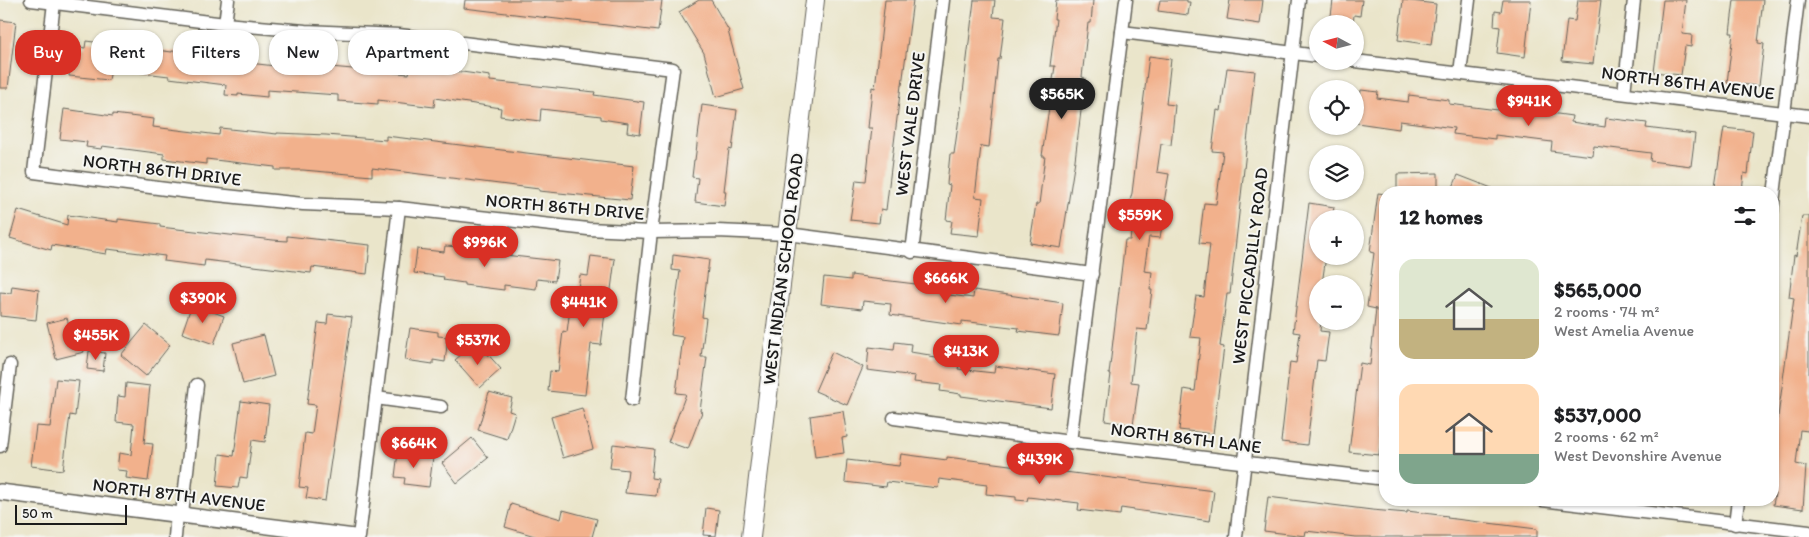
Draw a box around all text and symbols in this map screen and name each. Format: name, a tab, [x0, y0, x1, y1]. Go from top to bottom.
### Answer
north arrow	[1309, 15, 1364, 70]
map controls	[1309, 15, 1364, 330]
chip: Buy	[15, 30, 81, 75]
chip: Rent	[91, 30, 163, 75]
chip: Filters	[173, 30, 259, 75]
chip: New	[269, 30, 338, 75]
chip: Apartment	[348, 30, 468, 75]
street label: WEST VALE DRIVE	[890, 51, 930, 197]
street label: NORTH 86TH AVENUE	[1600, 61, 1776, 105]
pin: $565K	[1027, 78, 1097, 120]
button: locate	[1309, 80, 1364, 135]
text: $565K	[1040, 84, 1084, 103]
pin: $941K	[1494, 84, 1564, 127]
text: $941K	[1507, 91, 1551, 110]
button: layers	[1309, 145, 1364, 200]
street label: NORTH 86TH DRIVE	[82, 149, 242, 191]
street label: WEST INDIAN SCHOOL ROAD	[758, 152, 808, 386]
street label: WEST PICCADILLY ROAD	[1227, 166, 1273, 366]
street label: NORTH 86TH DRIVE	[485, 189, 645, 225]
pin: $559K	[1105, 198, 1175, 241]
icon: filters	[1731, 202, 1759, 230]
text: 12 homes	[1399, 204, 1483, 229]
text: $559K	[1118, 205, 1162, 224]
button: +	[1309, 210, 1364, 265]
pin: $996K	[450, 226, 520, 268]
text: $996K	[463, 232, 507, 251]
pin: $666K	[911, 262, 981, 304]
text: $666K	[924, 268, 968, 287]
button: −	[1309, 275, 1364, 330]
text: $565,000	[1554, 277, 1642, 302]
icon: home	[1439, 279, 1499, 339]
pin: $390K	[168, 282, 238, 324]
pin: $441K	[549, 286, 619, 328]
text: $390K	[180, 288, 226, 307]
text: $441K	[562, 292, 607, 311]
text: 2 rooms · 74 m²	[1554, 302, 1659, 321]
pin: $455K	[61, 318, 131, 361]
text: West Amelia Avenue	[1554, 321, 1694, 340]
pin: $537K	[443, 324, 513, 366]
text: $455K	[74, 325, 118, 344]
text: $537K	[456, 330, 500, 349]
pin: $413K	[931, 334, 1001, 377]
text: $413K	[944, 341, 988, 360]
text: $537,000	[1554, 402, 1641, 427]
icon: home	[1439, 404, 1499, 464]
street label: NORTH 86TH LANE	[1109, 418, 1263, 458]
pin: $664K	[379, 426, 449, 469]
text: 2 rooms · 62 m²	[1554, 427, 1659, 446]
text: $664K	[392, 433, 436, 452]
pin: $439K	[1005, 442, 1075, 485]
text: West Devonshire Avenue	[1554, 446, 1722, 465]
text: $439K	[1017, 449, 1063, 468]
street label: NORTH 87TH AVENUE	[91, 473, 267, 517]
scale bar	[15, 502, 128, 525]
text: 50 m	[22, 505, 53, 522]

